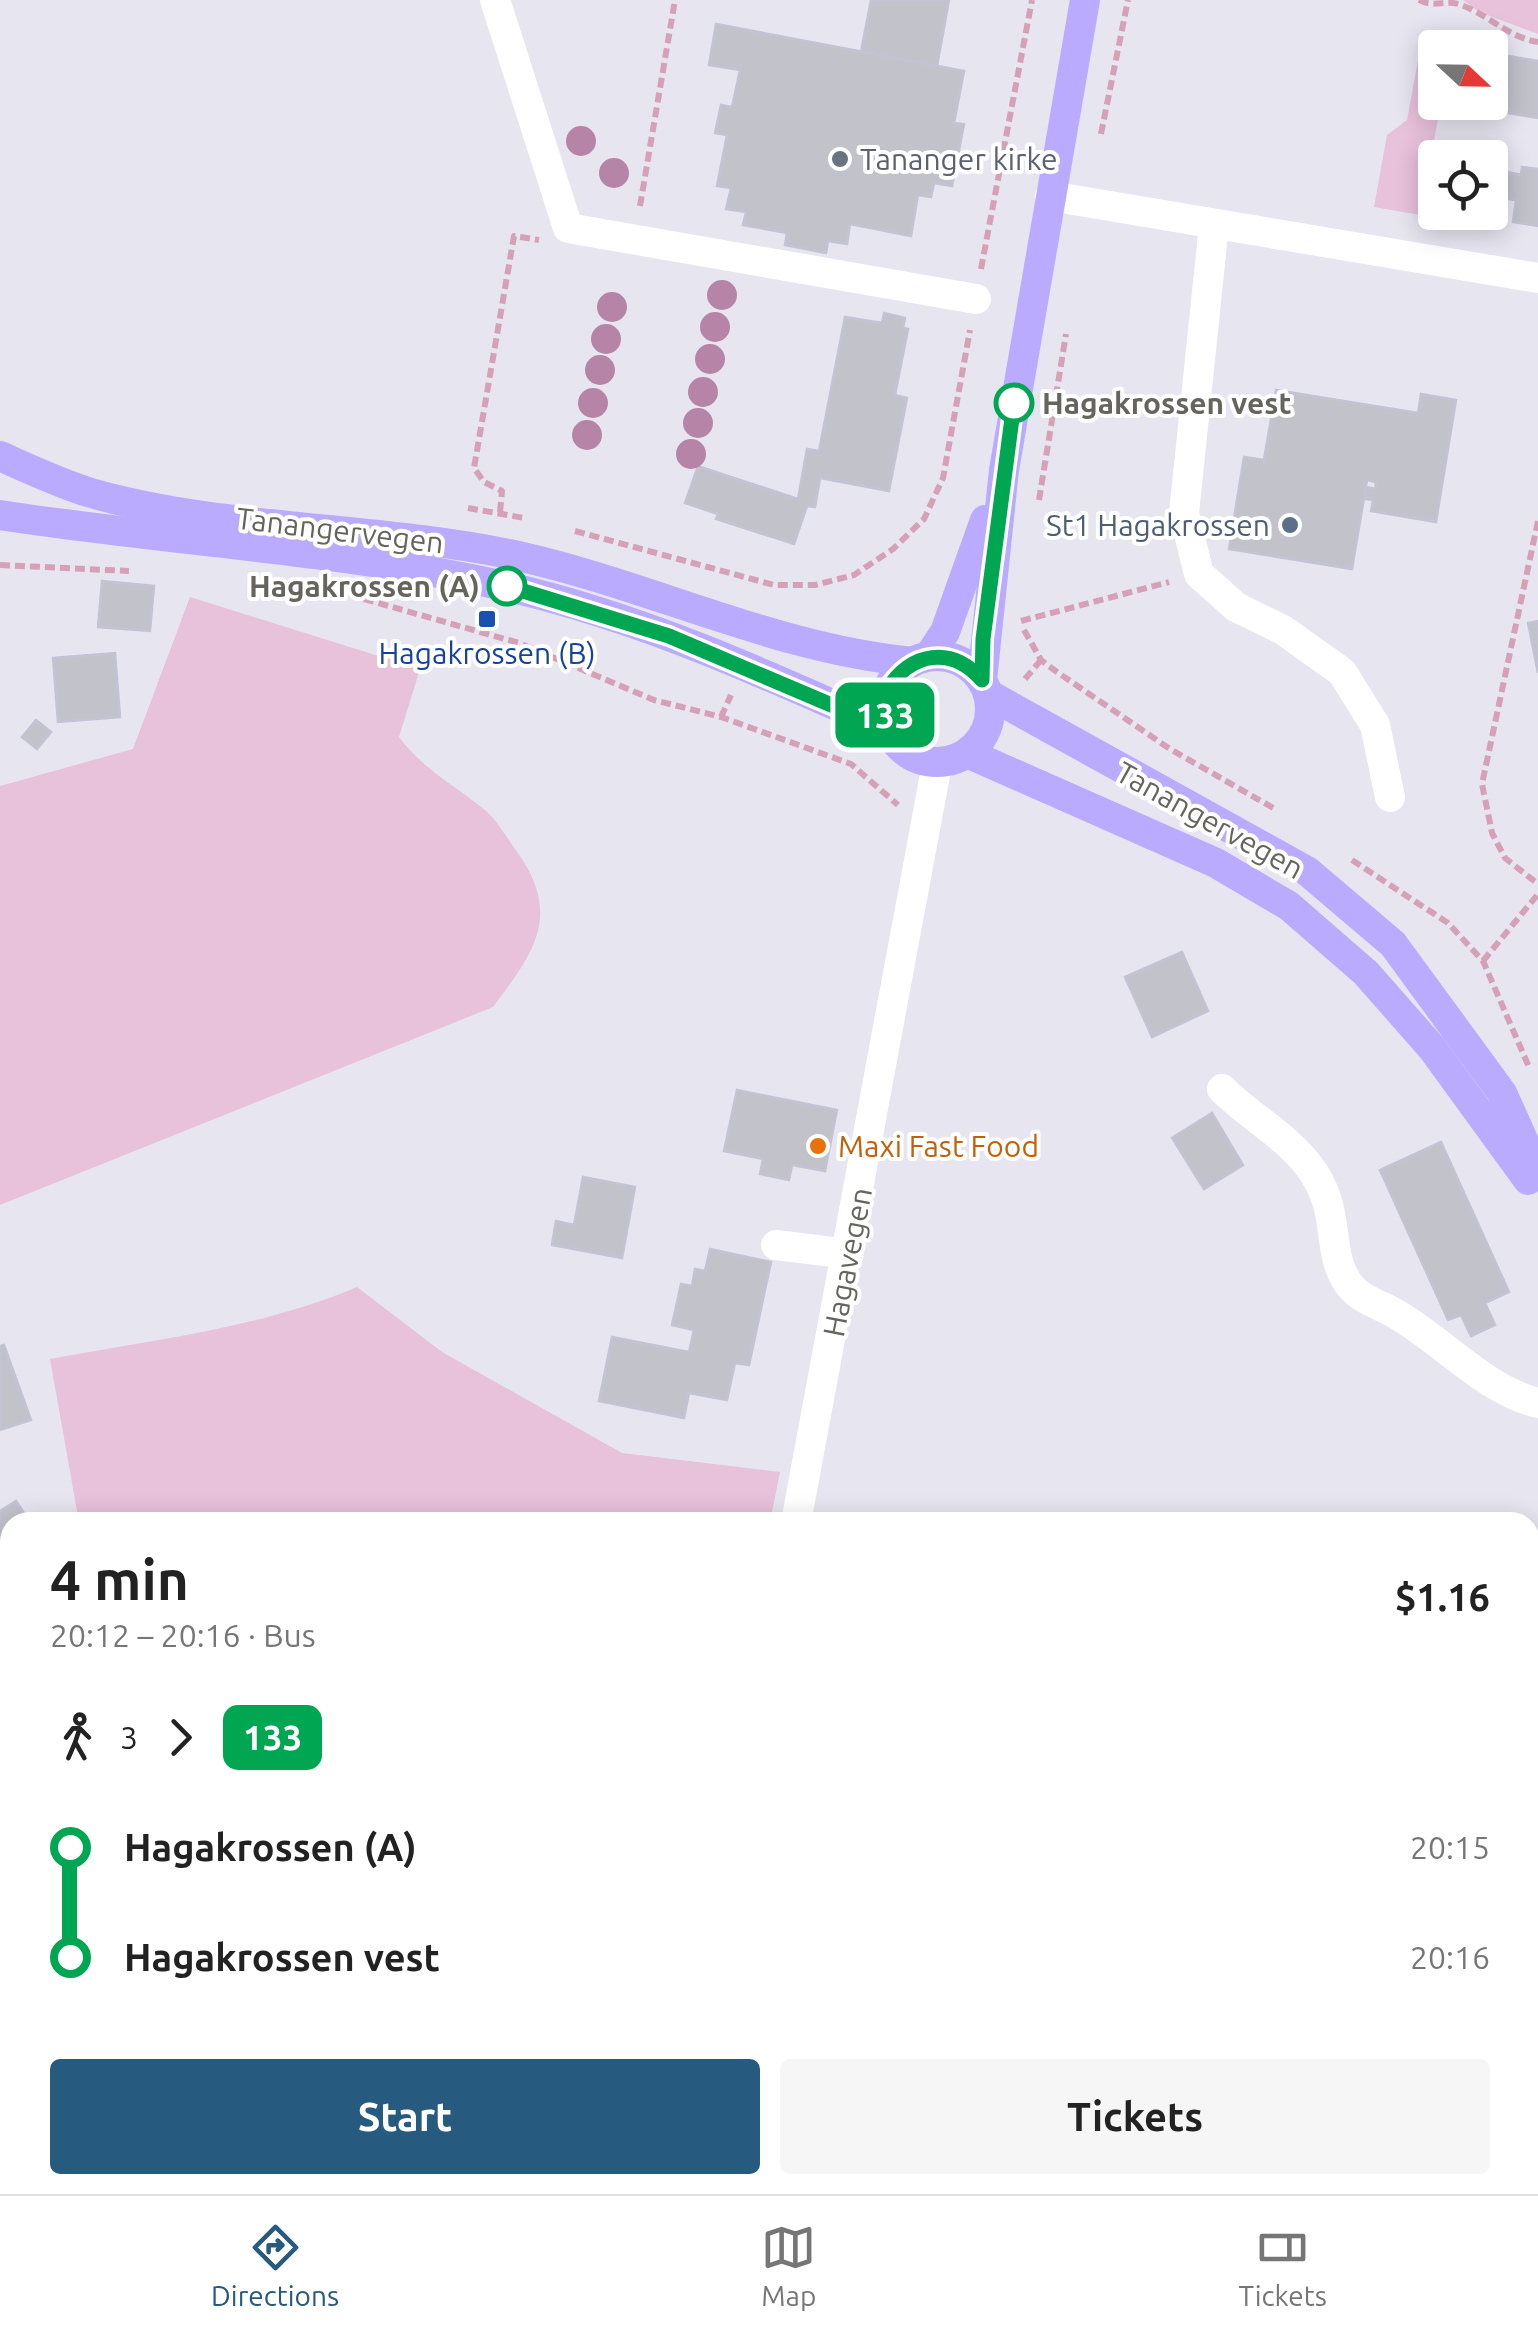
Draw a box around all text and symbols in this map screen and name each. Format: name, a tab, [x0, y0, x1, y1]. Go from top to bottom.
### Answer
north arrow	[1418, 30, 1508, 120]
map controls	[1418, 30, 1508, 230]
button: locate	[1418, 140, 1508, 230]
place label: Tananger kirke	[860, 142, 1058, 176]
marker: Tananger kirke	[829, 148, 851, 170]
marker: Hagakrossen vest	[995, 384, 1033, 422]
place label: Hagakrossen vest	[1042, 386, 1291, 420]
street label: Tanangervegen	[234, 500, 446, 560]
place label: St1 Hagakrossen	[1046, 508, 1270, 542]
marker: St1 Hagakrossen	[1279, 514, 1301, 536]
marker: Hagakrossen (A)	[488, 567, 526, 605]
place label: Hagakrossen (A)	[249, 569, 480, 603]
marker: Hagakrossen (B)	[476, 608, 498, 630]
place label: Hagakrossen (B)	[378, 636, 596, 670]
line badge: 133	[828, 682, 942, 748]
text: 133	[855, 695, 915, 735]
street label: Tanangervegen	[1111, 755, 1309, 885]
place label: Maxi Fast Food	[838, 1129, 1039, 1163]
marker: Maxi Fast Food	[807, 1135, 829, 1157]
street label: Hagavegen	[816, 1185, 878, 1339]
text: 4 min	[50, 1549, 189, 1610]
text: $1.16	[1395, 1576, 1490, 1618]
text: 20:12 – 20:16 · Bus	[50, 1617, 316, 1653]
icon: walk	[50, 1710, 105, 1765]
icon: forward	[153, 1710, 208, 1765]
text: 133	[243, 1717, 302, 1757]
text: 3	[120, 1719, 138, 1755]
text: Hagakrossen (A)	[124, 1826, 417, 1868]
text: 20:15	[1410, 1829, 1490, 1865]
text: Hagakrossen vest	[124, 1936, 440, 1978]
text: 20:16	[1410, 1939, 1490, 1975]
button: Start	[50, 2059, 760, 2174]
button: Tickets	[780, 2059, 1490, 2174]
tab: Directions	[211, 2220, 339, 2311]
tab: Map	[761, 2220, 816, 2311]
tab: Tickets	[1239, 2220, 1327, 2311]

